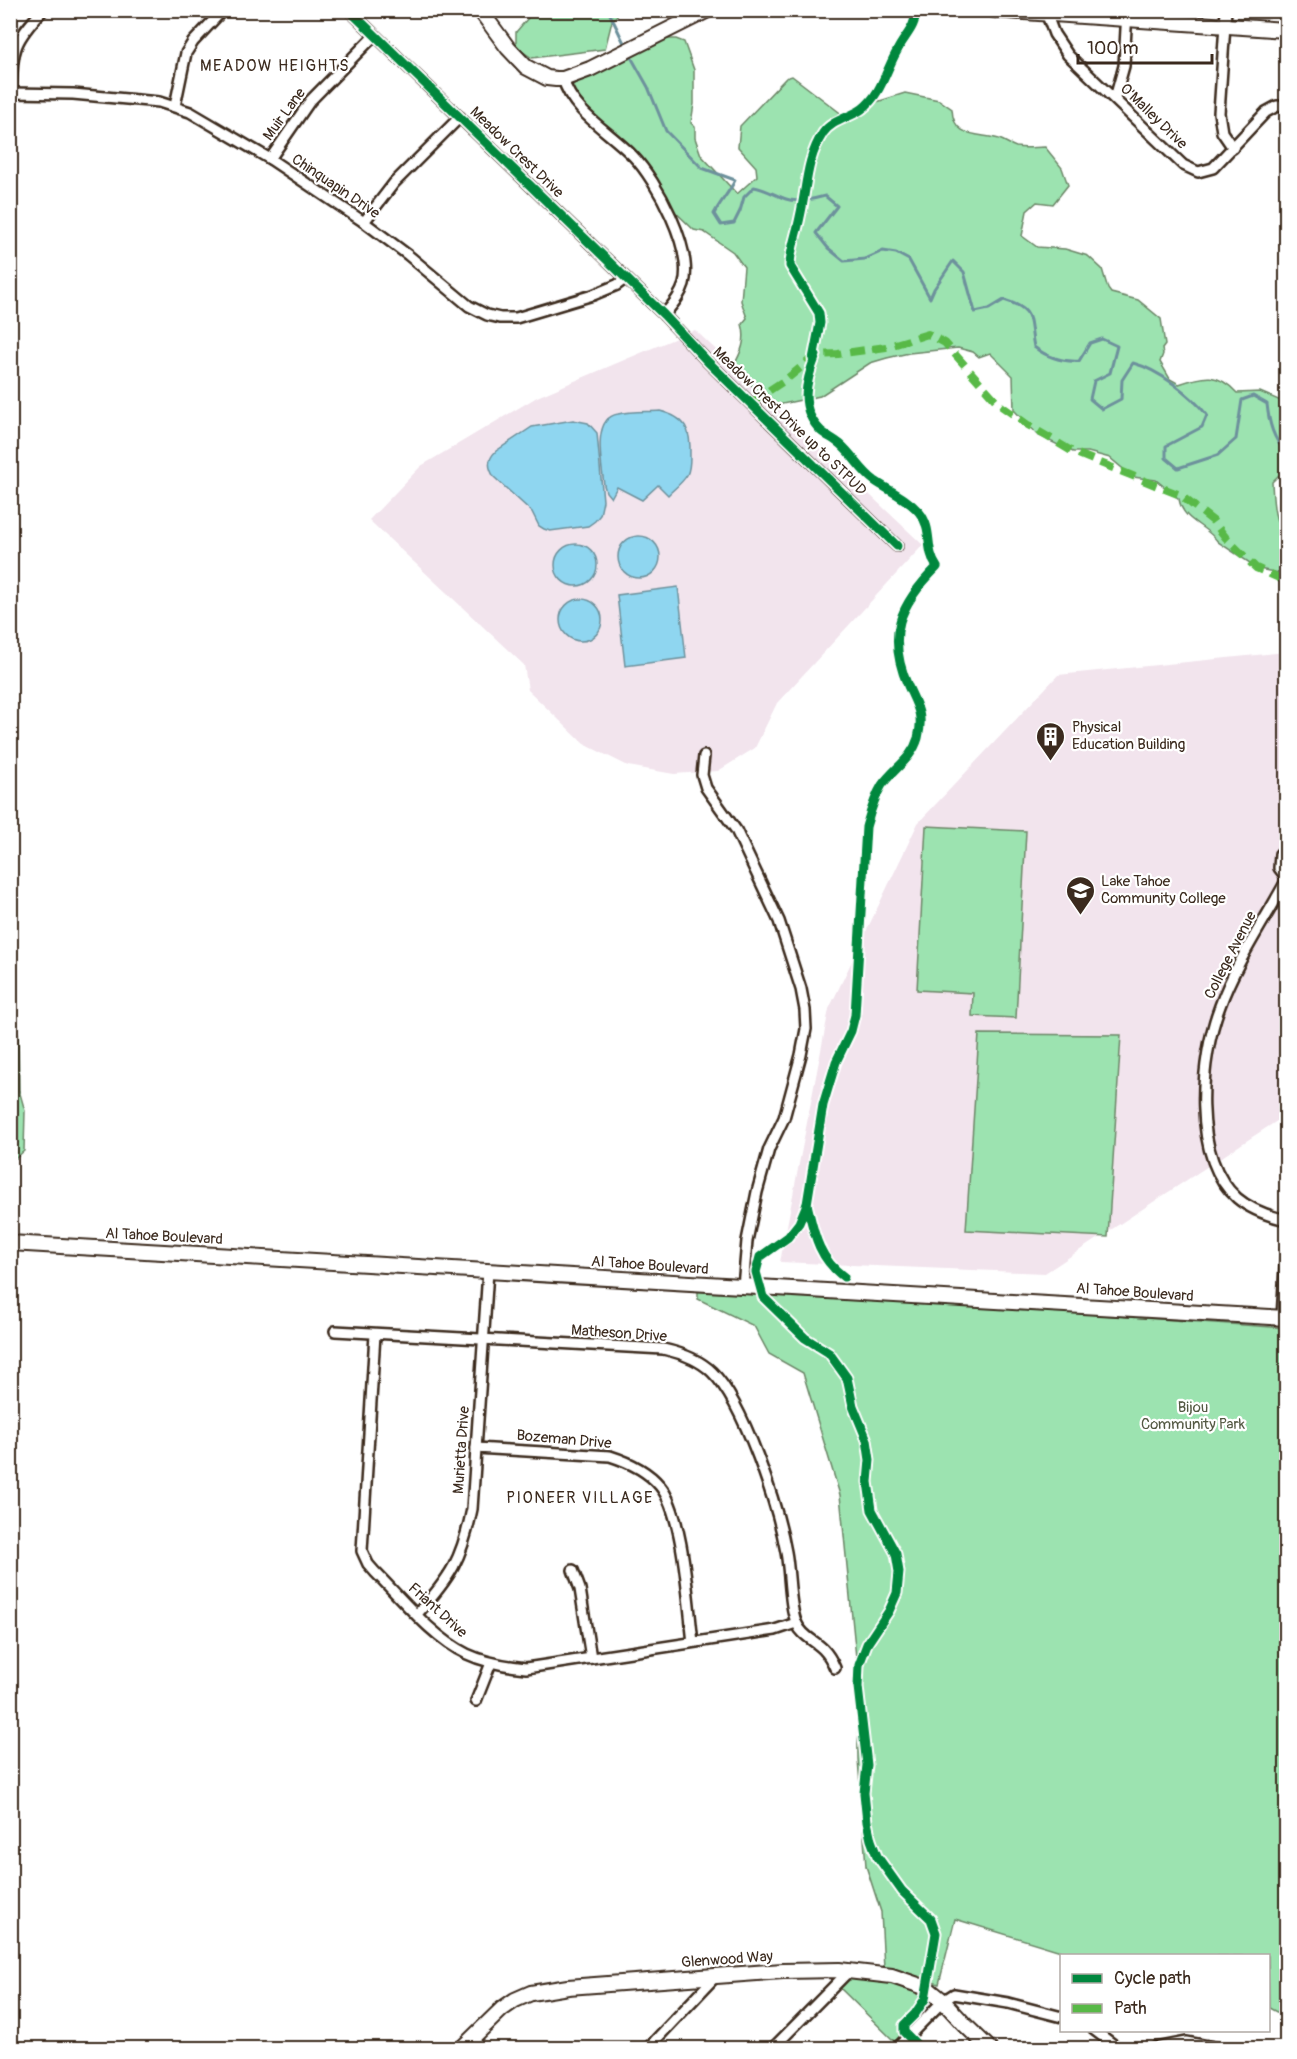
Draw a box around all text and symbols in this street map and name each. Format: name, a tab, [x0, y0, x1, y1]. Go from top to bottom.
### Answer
scale bar	[1078, 27, 1212, 65]
text: 100 m	[1087, 37, 1139, 60]
district label: MEADOW HEIGHTS	[200, 56, 350, 76]
street label: O'Malley Drive	[1116, 79, 1192, 154]
street label: Muir Lane	[259, 84, 310, 144]
street label: Meadow Crest Drive	[466, 103, 568, 202]
street label: Chinquapin Drive	[288, 150, 384, 223]
street label: Meadow Crest Drive up to STPUD	[709, 343, 870, 500]
place label: Physical Education Building	[1072, 718, 1185, 754]
building icon: Physical Education Building	[1035, 720, 1067, 762]
place label: Lake Tahoe Community College	[1101, 872, 1226, 908]
school or university icon: Lake Tahoe Community College	[1064, 874, 1096, 916]
street label: College Avenue	[1200, 908, 1261, 1002]
street label: Al Tahoe Boulevard	[105, 1224, 223, 1249]
street label: Al Tahoe Boulevard	[591, 1252, 709, 1279]
street label: Al Tahoe Boulevard	[1076, 1279, 1194, 1306]
street label: Matheson Drive	[570, 1321, 668, 1346]
park label: Bijou Community Park	[1141, 1398, 1246, 1434]
street label: Murietta Drive	[449, 1405, 474, 1495]
street label: Bozeman Drive	[516, 1426, 613, 1453]
district label: PIONEER VILLAGE	[506, 1488, 654, 1508]
street label: Friant Drive	[404, 1579, 472, 1642]
street label: Glenwood Way	[680, 1947, 774, 1972]
legend	[1060, 1954, 1270, 2032]
text: Cycle path	[1114, 1967, 1191, 1990]
text: Path	[1114, 1997, 1147, 2020]

